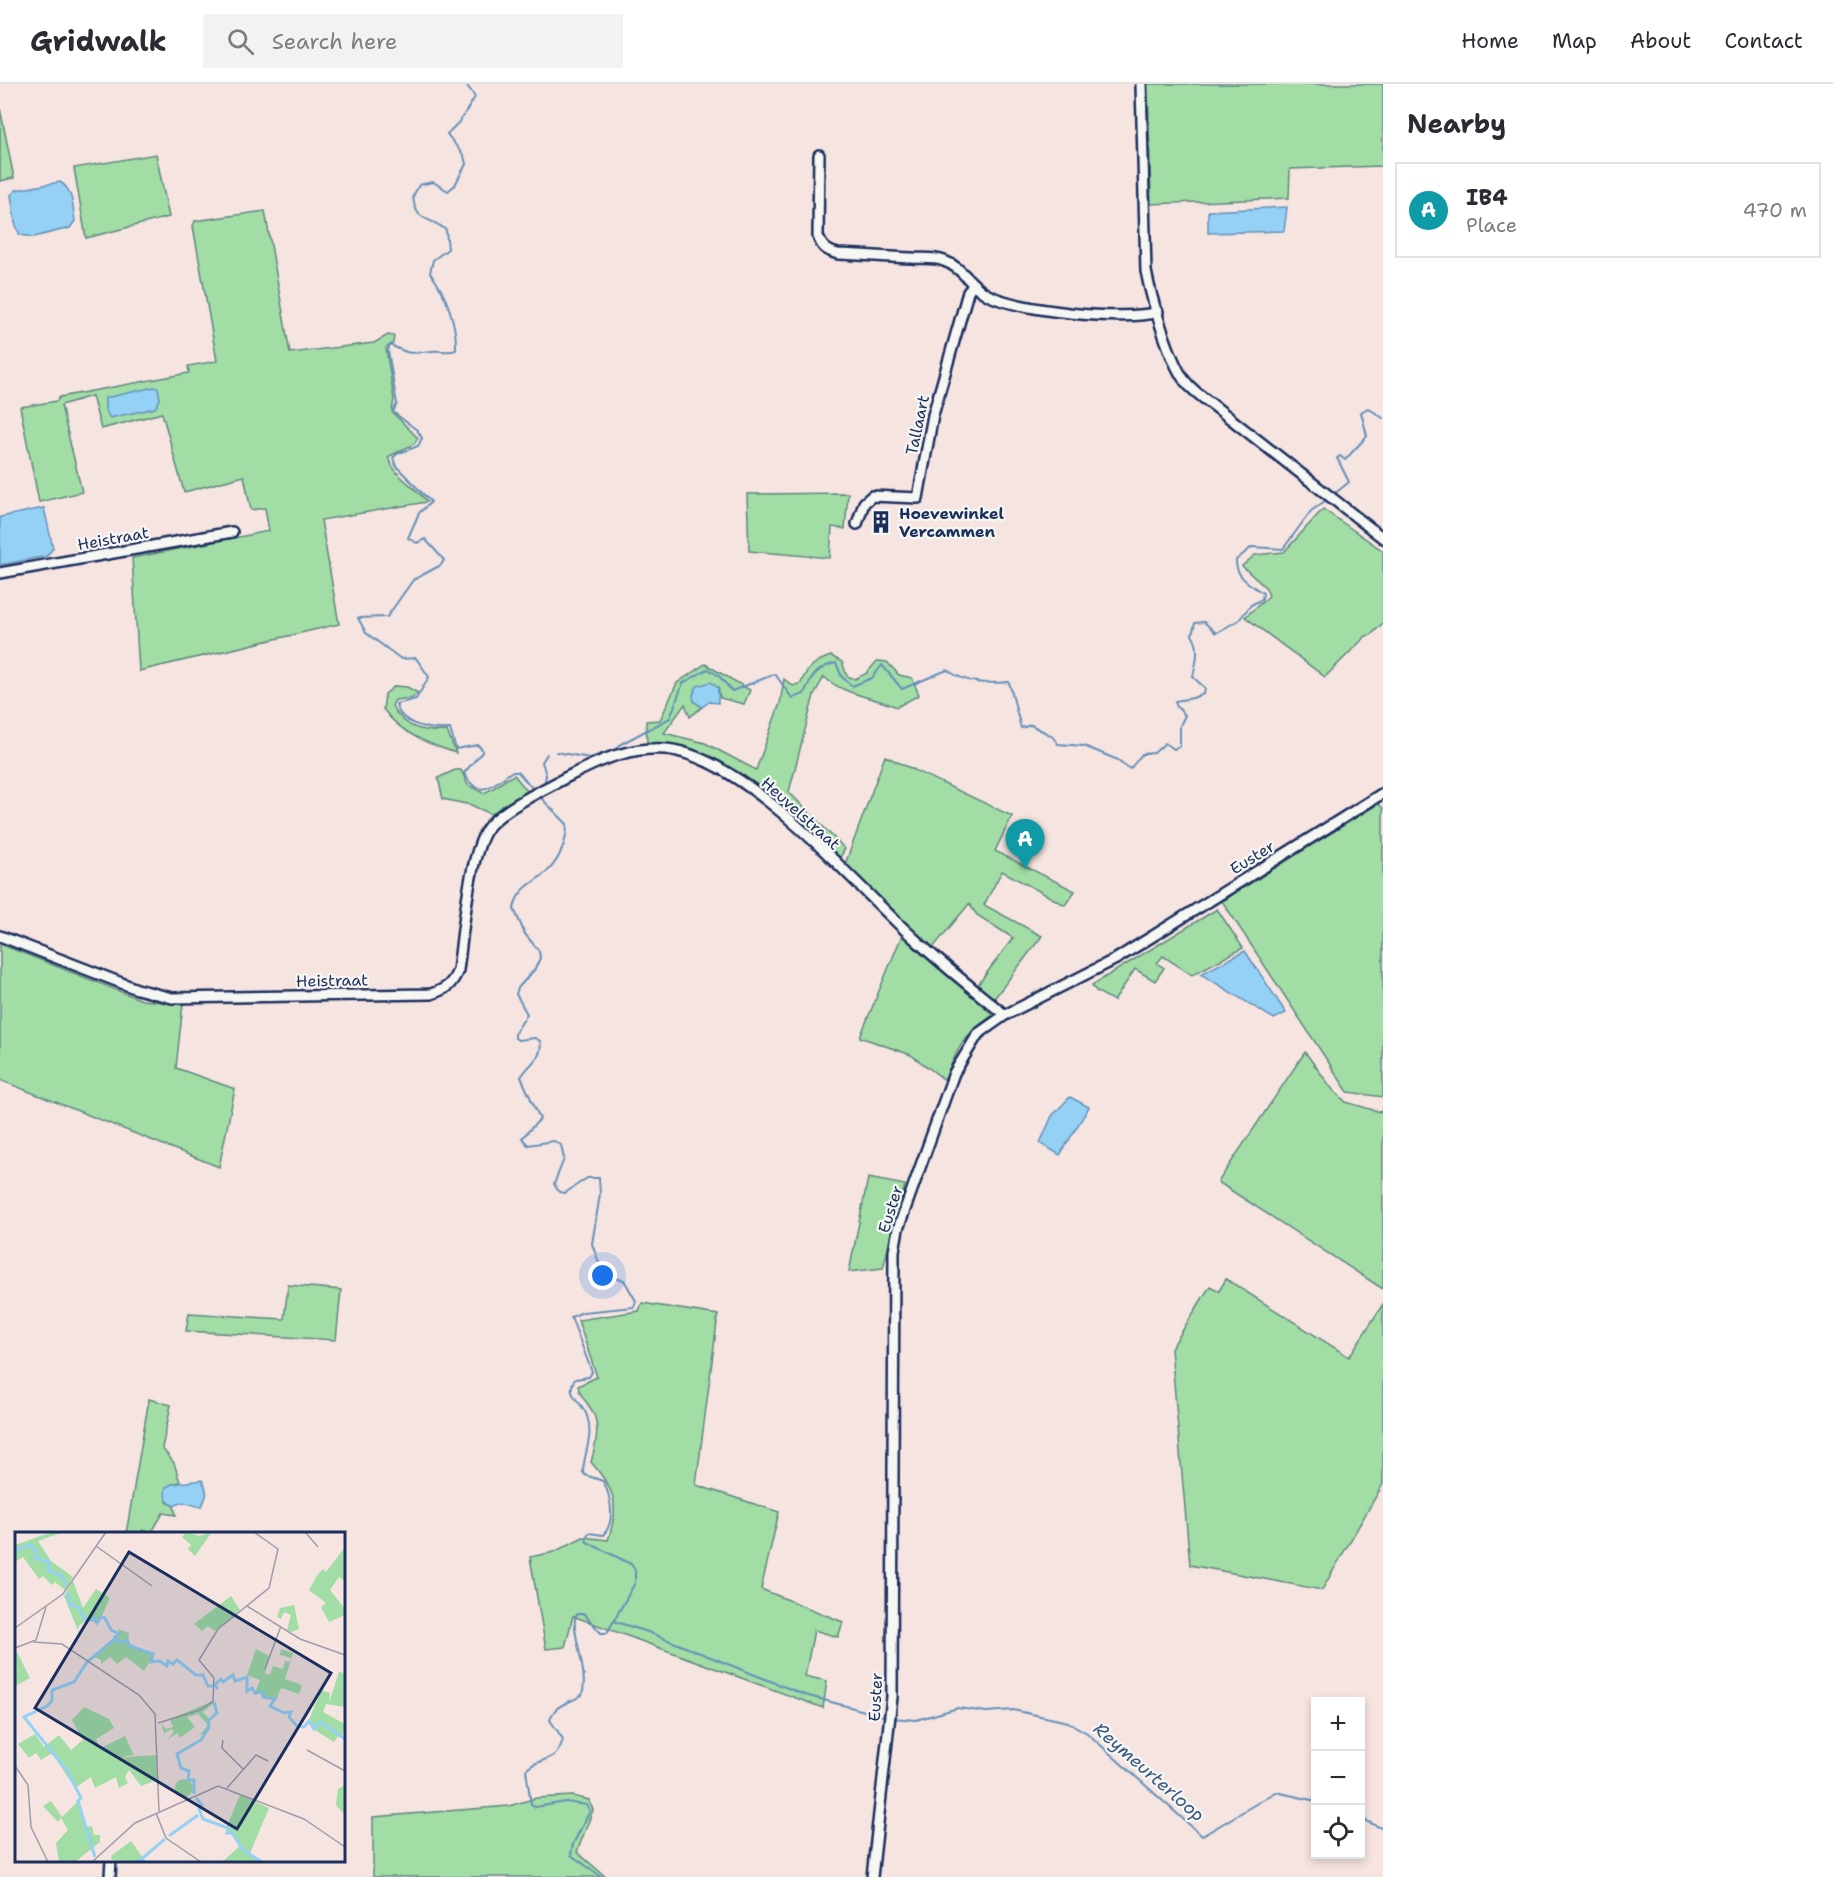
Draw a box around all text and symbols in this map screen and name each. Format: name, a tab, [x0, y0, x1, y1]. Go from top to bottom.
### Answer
search box	[203, 14, 623, 68]
text: Gridwalk	[30, 22, 167, 60]
icon: search	[224, 25, 257, 58]
text: Search here	[272, 27, 398, 56]
text: Home	[1461, 27, 1519, 55]
text: Map	[1552, 27, 1597, 55]
text: About	[1630, 27, 1691, 55]
text: Contact	[1724, 27, 1803, 55]
text: Nearby	[1407, 106, 1506, 141]
text: IB4	[1466, 183, 1508, 212]
text: A	[1421, 197, 1436, 223]
text: 470 m	[1743, 197, 1807, 223]
text: Place	[1466, 212, 1517, 238]
street label: Tallaart	[901, 393, 934, 457]
place label: Hoevewinkel Vercammen	[899, 503, 1004, 542]
building icon: Hoevewinkel Vercammen	[868, 509, 894, 535]
street label: Heistraat	[76, 522, 150, 555]
street label: Heuvelstraat	[757, 772, 845, 854]
pin: A	[1006, 820, 1044, 869]
street label: Euster	[1226, 836, 1279, 879]
street label: Heistraat	[296, 969, 368, 992]
street label: Euster	[873, 1183, 908, 1236]
your location	[588, 1261, 617, 1290]
inset map	[15, 1532, 345, 1862]
street label: Euster	[864, 1672, 887, 1722]
map controls	[1311, 1697, 1365, 1859]
button: +	[1311, 1697, 1365, 1751]
water label: Reymeurterloop	[1088, 1717, 1210, 1827]
button: −	[1311, 1751, 1365, 1805]
button: locate	[1311, 1805, 1365, 1859]

